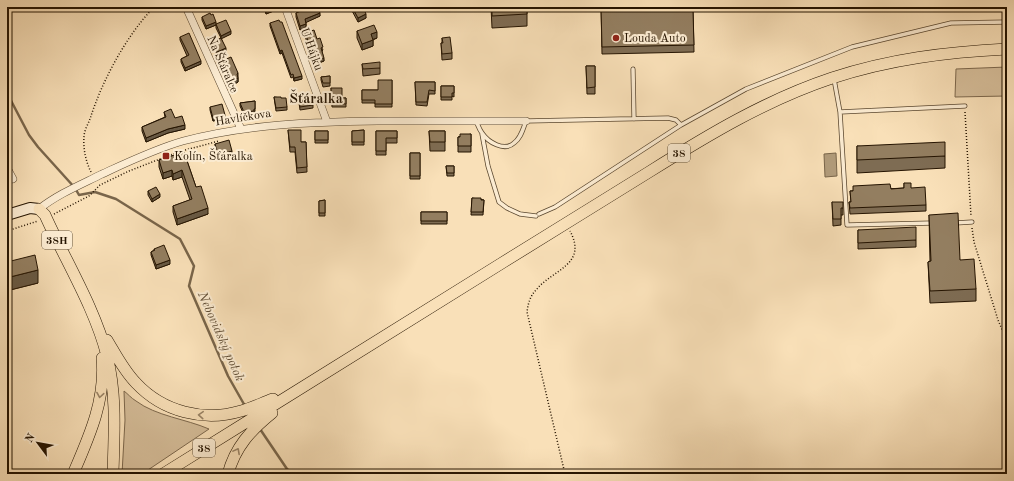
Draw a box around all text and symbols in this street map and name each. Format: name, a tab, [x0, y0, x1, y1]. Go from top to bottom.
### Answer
street label: U Hájku	[298, 26, 325, 73]
street label: Na Šťáralce	[204, 32, 244, 95]
marker: Louda Auto	[611, 33, 621, 43]
place label: Louda Auto	[624, 33, 686, 45]
district label: Šťáralka	[289, 89, 343, 106]
street label: Havlíčkova	[214, 108, 272, 128]
road number: 38	[668, 144, 690, 162]
place label: Kolín, Šťáralka	[174, 147, 253, 163]
marker: Kolín, Šťáralka	[161, 151, 171, 161]
road number: 38H	[42, 231, 72, 249]
water label: Nebovidský potok	[195, 289, 246, 383]
one-way arrow	[97, 392, 105, 398]
one-way arrow	[198, 410, 204, 419]
north arrow	[18, 423, 58, 463]
text: N	[24, 432, 38, 445]
road number: 38	[193, 439, 215, 457]
one-way arrow	[233, 448, 240, 455]

